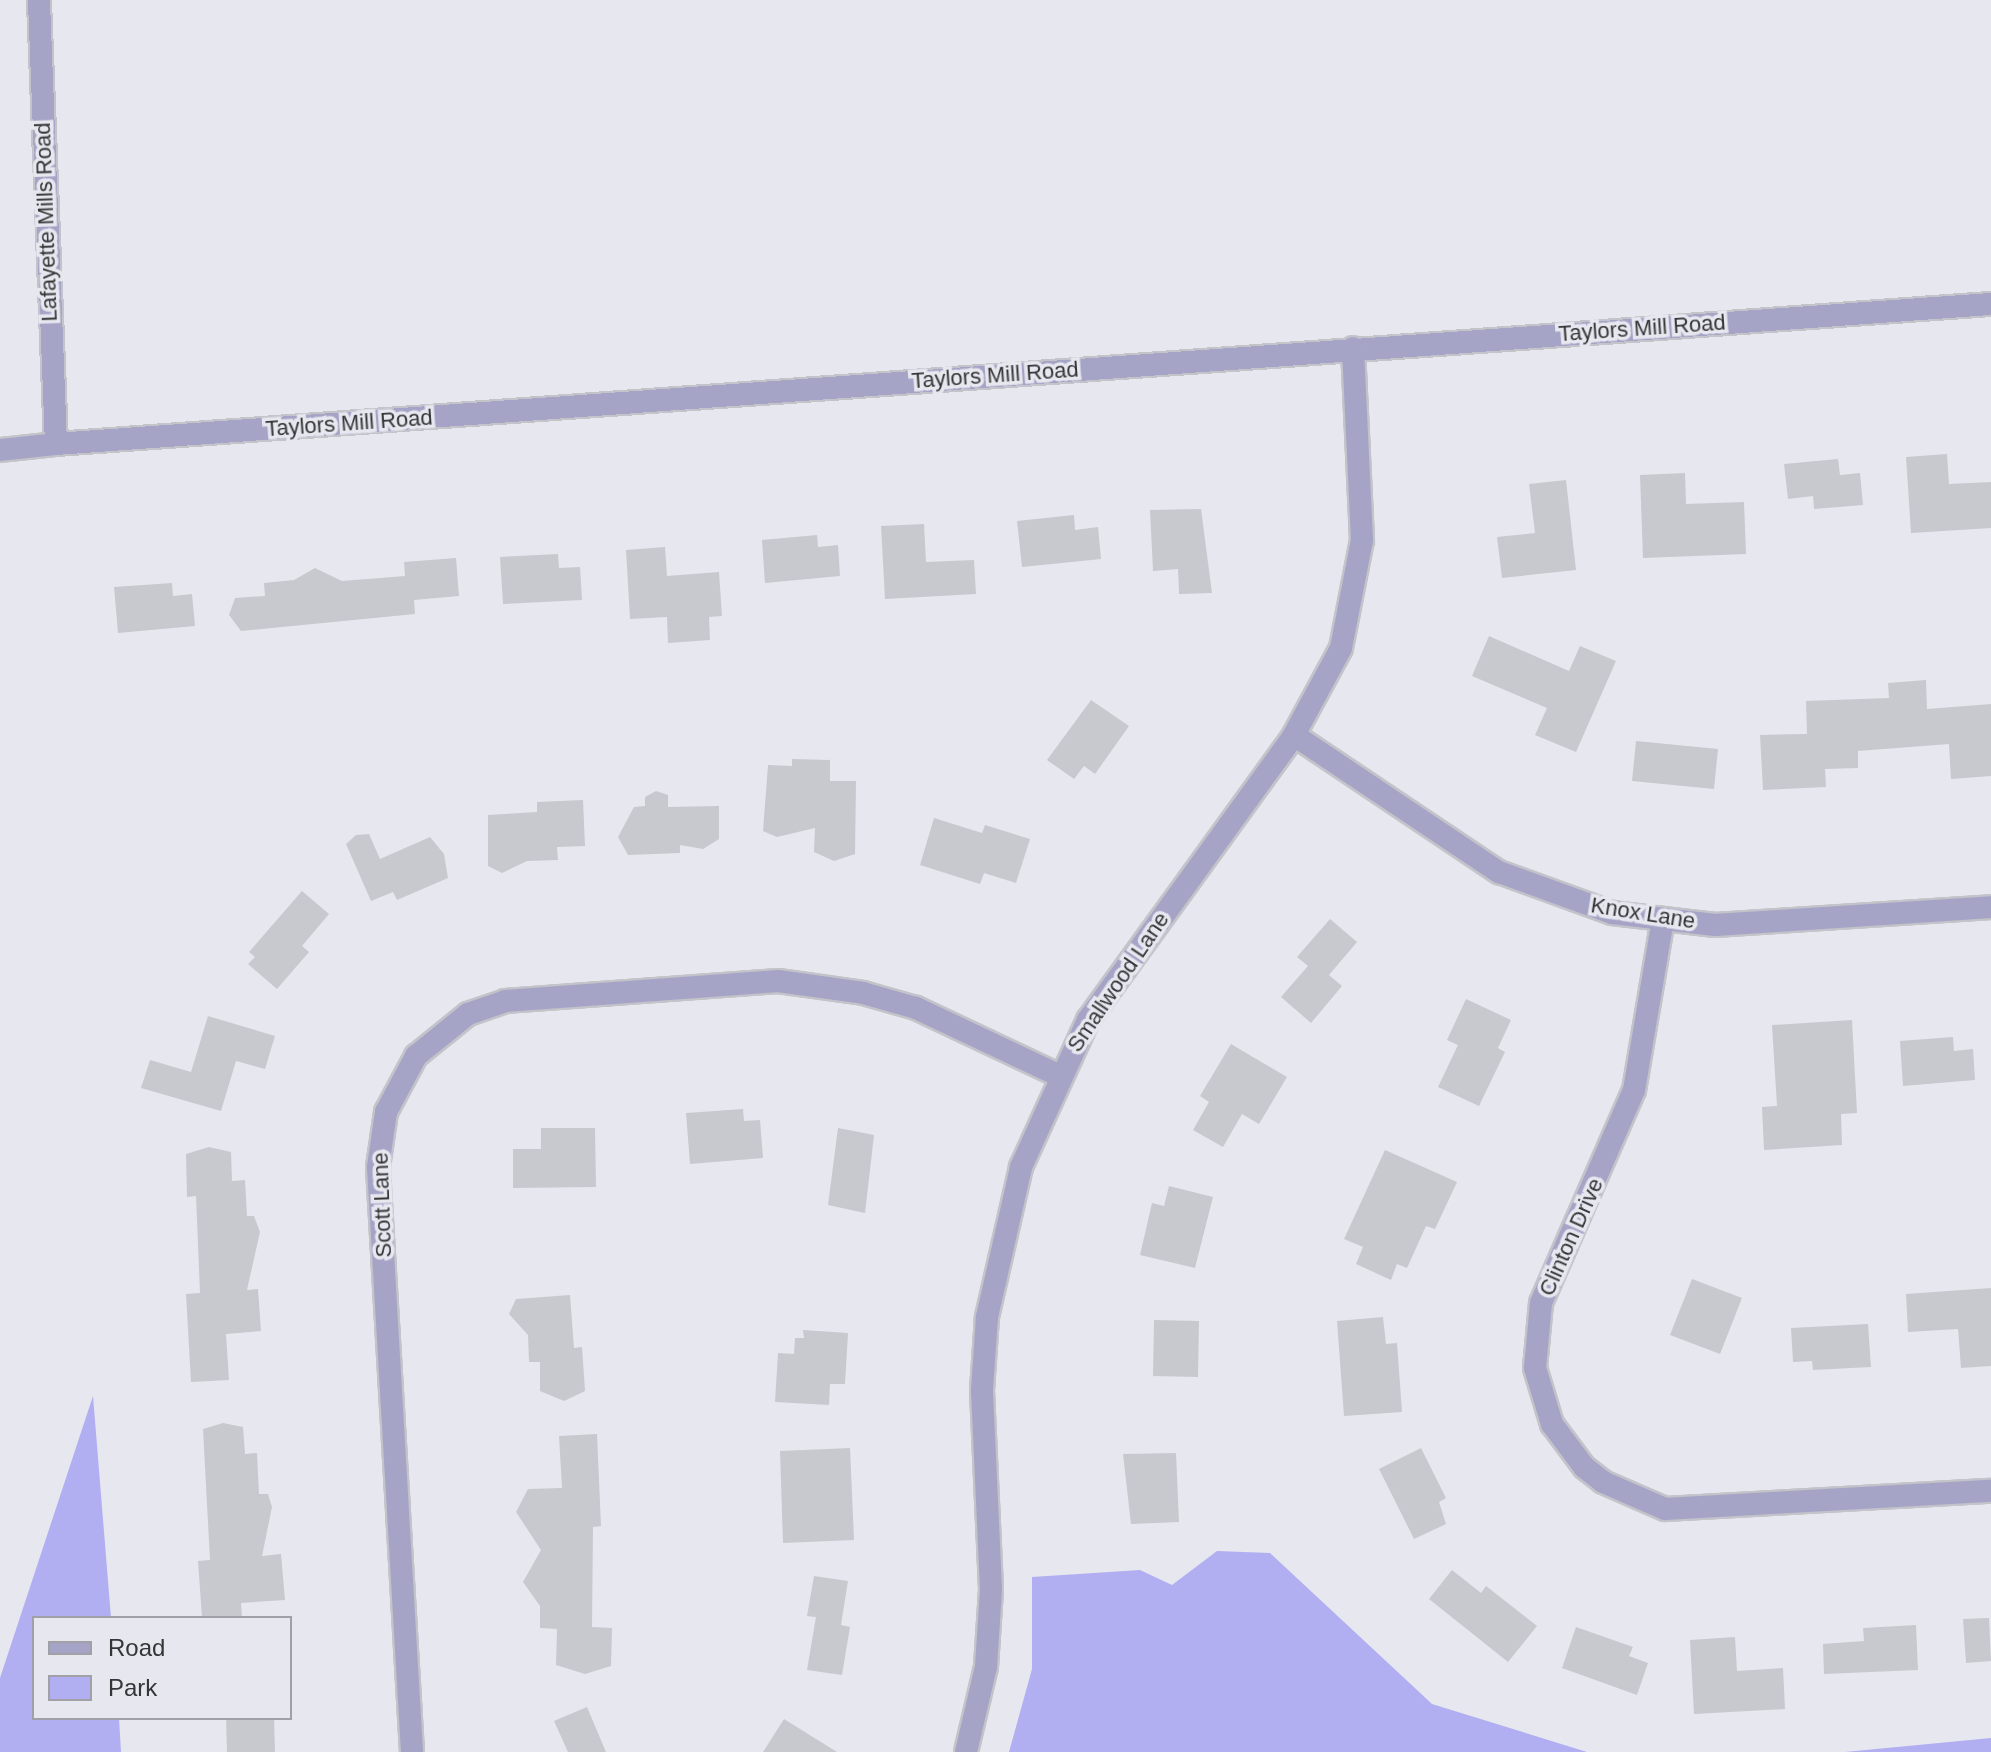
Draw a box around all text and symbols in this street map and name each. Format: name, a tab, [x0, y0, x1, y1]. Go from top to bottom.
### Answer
street label: Lafayette Mills Road	[29, 122, 63, 322]
street label: Taylors Mill Road	[1558, 309, 1726, 347]
street label: Taylors Mill Road	[911, 356, 1079, 394]
street label: Taylors Mill Road	[265, 404, 433, 442]
street label: Knox Lane	[1589, 892, 1697, 934]
street label: Smallwood Lane	[1062, 907, 1174, 1057]
street label: Scott Lane	[367, 1152, 397, 1258]
street label: Clinton Drive	[1533, 1174, 1609, 1300]
legend	[32, 1616, 292, 1720]
text: Road	[108, 1634, 165, 1661]
text: Park	[108, 1674, 157, 1701]

